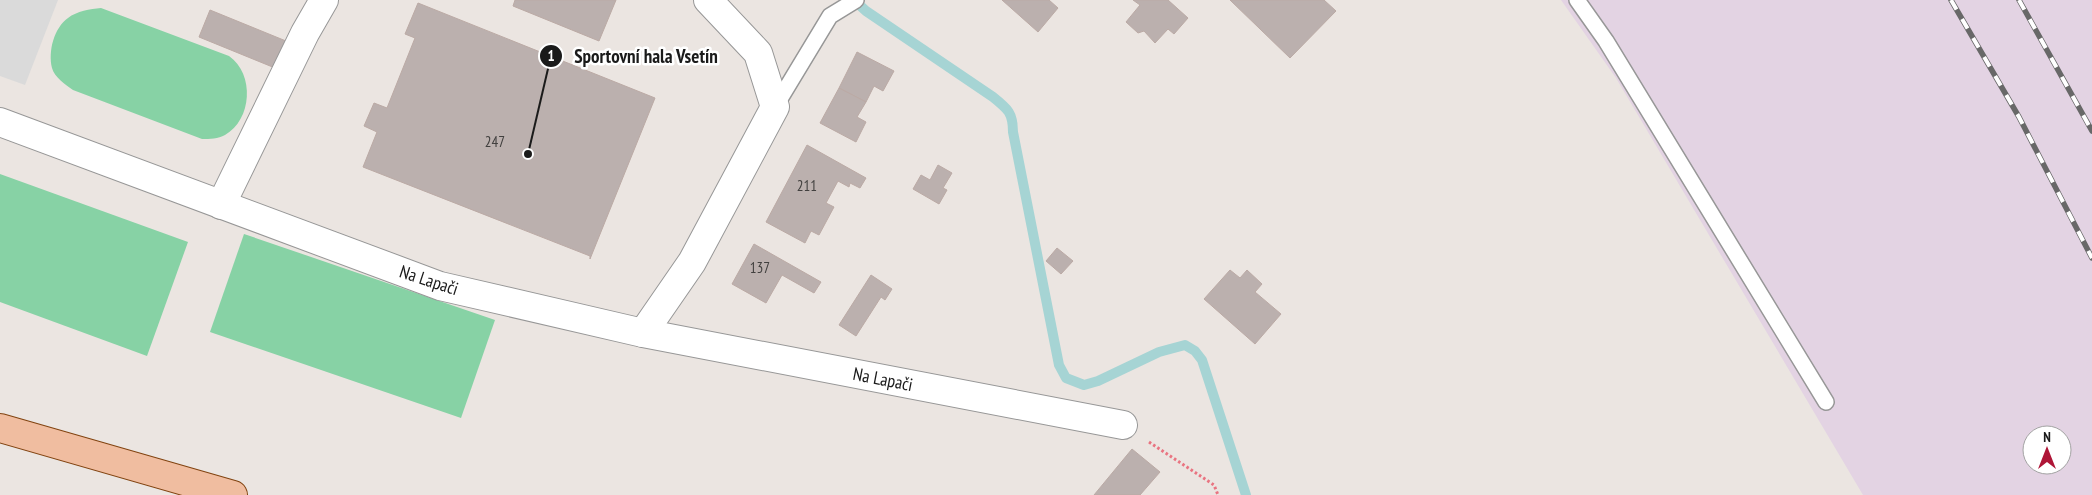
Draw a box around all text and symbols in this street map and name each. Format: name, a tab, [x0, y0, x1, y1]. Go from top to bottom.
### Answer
callout: Sportovní hala Vsetín	[539, 39, 727, 73]
text: Sportovní hala Vsetín	[574, 44, 718, 68]
text: 1	[547, 46, 555, 65]
house number: 247	[485, 132, 505, 151]
house number: 211	[797, 176, 817, 195]
house number: 137	[750, 258, 770, 277]
street label: Na Lapači	[397, 260, 461, 300]
street label: Na Lapači	[851, 362, 915, 396]
north arrow	[2022, 425, 2072, 475]
text: N	[2043, 428, 2051, 446]

